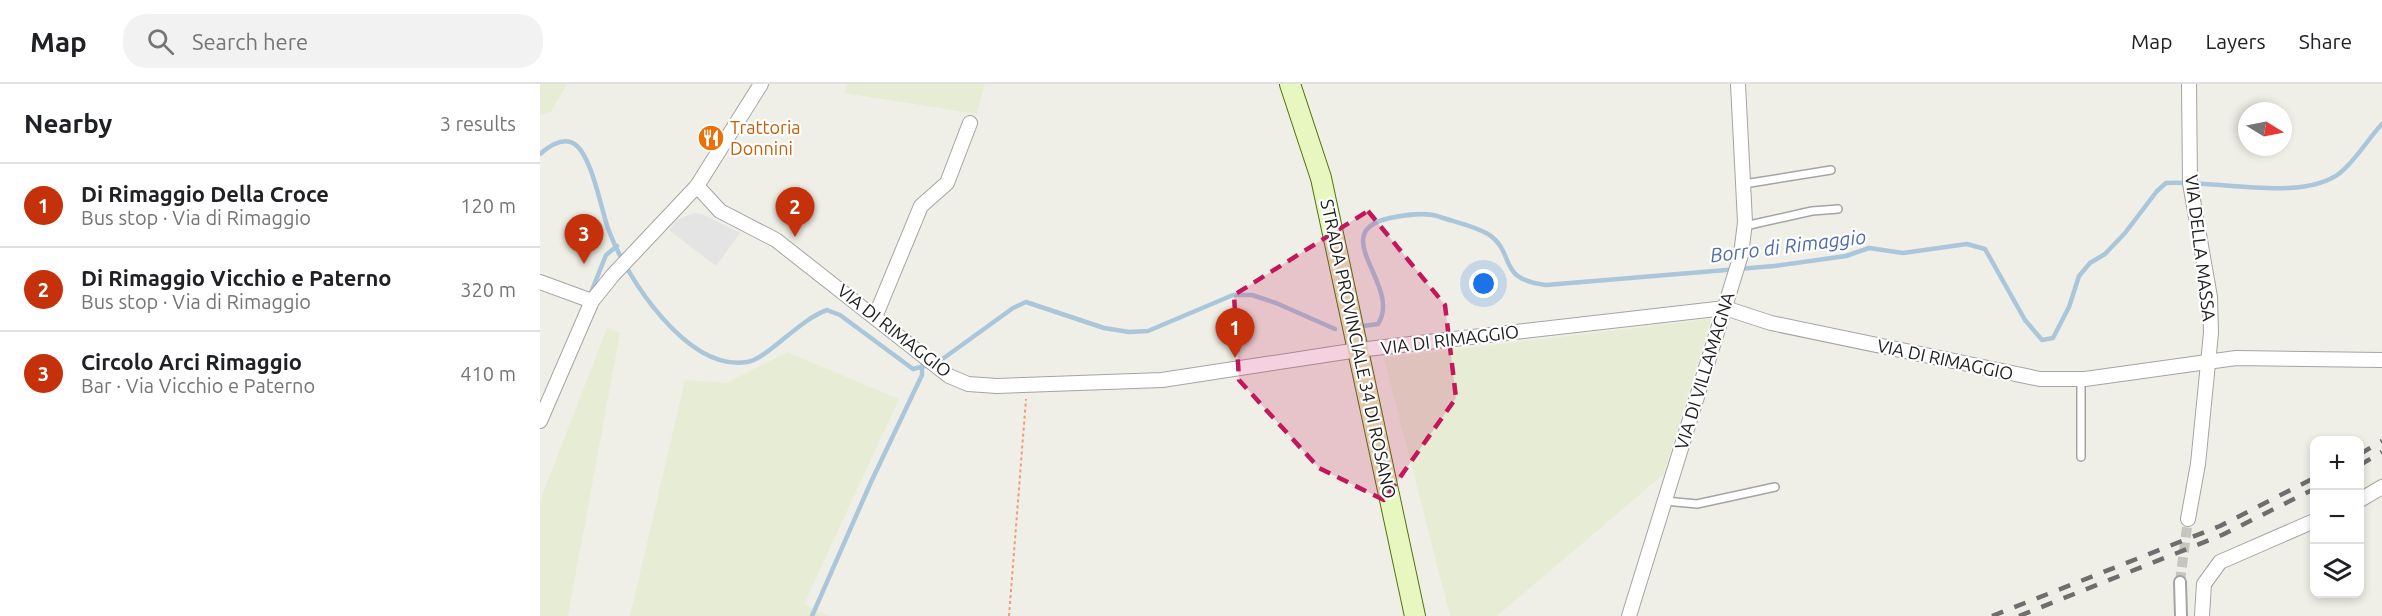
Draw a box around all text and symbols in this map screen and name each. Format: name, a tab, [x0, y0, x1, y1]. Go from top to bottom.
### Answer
search box	[123, 14, 543, 68]
icon: search	[144, 25, 177, 58]
text: Map	[30, 26, 87, 57]
text: Search here	[192, 29, 308, 54]
text: Map	[2131, 29, 2172, 53]
text: Layers	[2205, 29, 2266, 53]
text: Share	[2299, 29, 2352, 53]
north arrow	[2238, 102, 2292, 156]
text: Nearby	[24, 109, 112, 138]
text: 3 results	[440, 112, 516, 135]
place label: Trattoria Donnini	[730, 117, 801, 158]
restaurant icon: Trattoria Donnini	[696, 123, 726, 153]
street label: VIA DELLA MASSA	[2182, 173, 2220, 323]
text: Di Rimaggio Della Croce	[81, 181, 329, 206]
pin: 2	[776, 188, 814, 237]
text: 1	[38, 194, 49, 217]
text: 120 m	[460, 194, 516, 217]
street label: STRADA PROVINCIALE 34 DI ROSANO	[1317, 197, 1401, 500]
text: Bus stop · Via di Rimaggio	[81, 206, 311, 229]
pin: 3	[564, 214, 603, 264]
water label: Borro di Rimaggio	[1709, 225, 1867, 266]
text: Di Rimaggio Vicchio e Paterno	[81, 265, 392, 290]
your location	[1469, 269, 1498, 298]
text: 2	[38, 278, 49, 301]
text: 320 m	[460, 278, 516, 301]
street label: VIA DI RIMAGGIO	[834, 280, 955, 381]
street label: VIA DI VILLAMAGNA	[1671, 289, 1738, 452]
text: Bus stop · Via di Rimaggio	[81, 290, 311, 313]
pin: 1	[1216, 308, 1254, 358]
street label: VIA DI RIMAGGIO	[1380, 321, 1520, 357]
street label: VIA DI RIMAGGIO	[1875, 335, 2015, 383]
text: Circolo Arci Rimaggio	[81, 349, 302, 374]
text: 3	[38, 362, 49, 385]
text: 410 m	[460, 362, 516, 385]
text: Bar · Via Vicchio e Paterno	[81, 374, 315, 397]
map controls	[2310, 436, 2364, 598]
button: +	[2310, 436, 2364, 490]
button: −	[2310, 490, 2364, 544]
button: layers	[2310, 544, 2364, 598]

